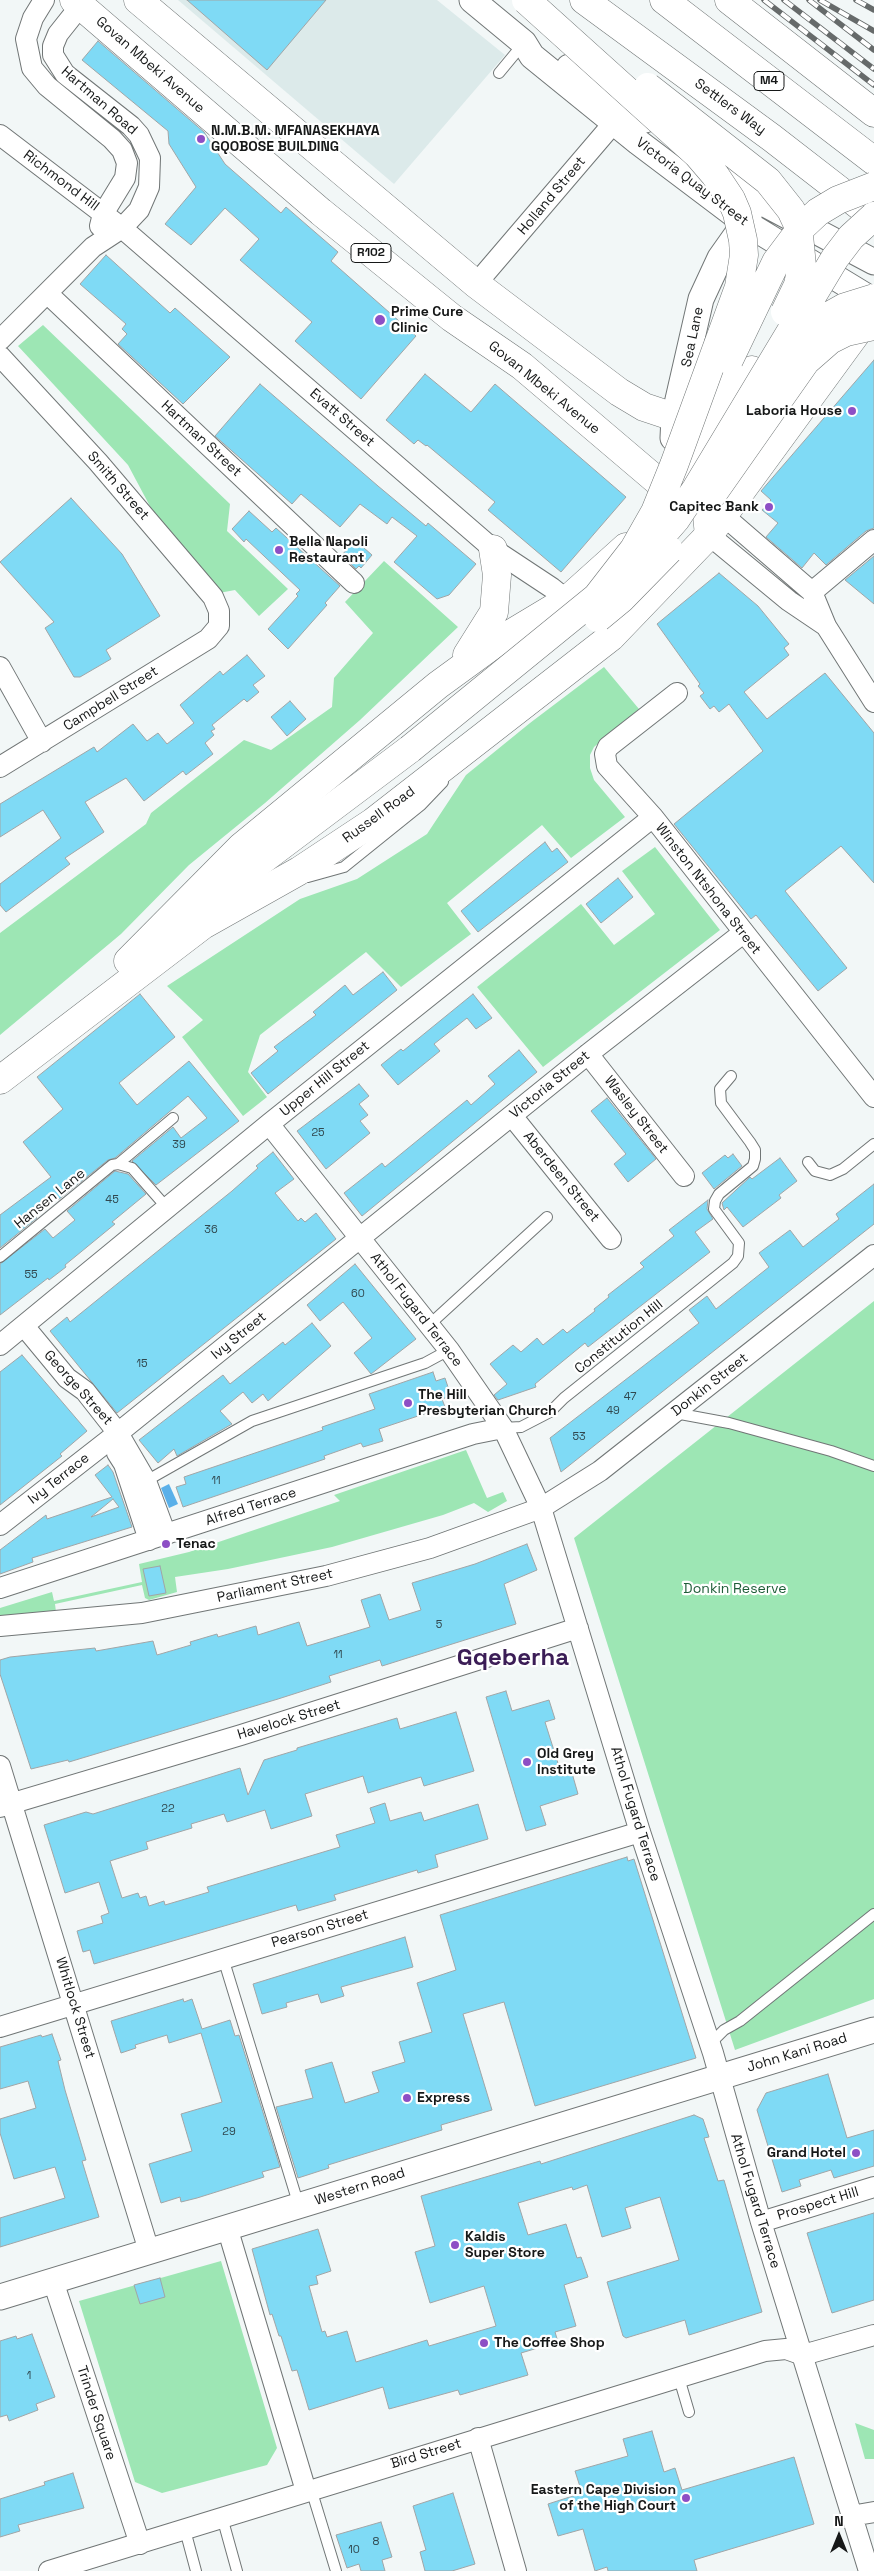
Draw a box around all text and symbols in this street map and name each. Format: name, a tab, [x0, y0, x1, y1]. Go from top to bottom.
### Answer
street label: Govan Mbeki Avenue	[92, 13, 208, 117]
street label: Hartman Road	[57, 63, 141, 139]
road number: M4	[754, 72, 784, 90]
street label: Settlers Way	[691, 75, 769, 139]
place label: N.M.B.M. MFANASEKHAYA GQOBOSE BUILDING	[211, 123, 380, 156]
marker: N.M.B.M. MFANASEKHAYA GQOBOSE BUILDING	[195, 133, 207, 145]
street label: Victoria Quay Street	[633, 134, 751, 230]
street label: Richmond Hill	[20, 147, 102, 215]
street label: Holland Street	[514, 154, 590, 238]
road number: R102	[351, 244, 391, 262]
place label: Prime Cure Clinic	[391, 304, 463, 336]
street label: Sea Lane	[678, 305, 708, 369]
marker: Prime Cure Clinic	[373, 313, 387, 327]
street label: Govan Mbeki Avenue	[485, 338, 603, 438]
street label: Evatt Street	[306, 385, 378, 451]
street label: Hartman Street	[157, 397, 245, 481]
place label: Laboria House	[746, 403, 842, 419]
marker: Laboria House	[846, 405, 858, 417]
street label: Smith Street	[84, 448, 152, 524]
place label: Capitec Bank	[669, 499, 759, 515]
marker: Capitec Bank	[763, 501, 775, 513]
place label: Bella Napoli Restaurant	[289, 534, 368, 566]
marker: Bella Napoli Restaurant	[273, 544, 285, 556]
street label: Campbell Street	[60, 663, 162, 735]
street label: Russell Road	[340, 783, 418, 847]
street label: Winston Ntshona Street	[652, 820, 764, 958]
street label: Upper Hill Street	[277, 1038, 373, 1120]
street label: Victoria Street	[507, 1048, 593, 1122]
street label: Wasley Street	[600, 1073, 672, 1157]
house number: 25	[311, 1126, 325, 1140]
street label: Aberdeen Street	[519, 1128, 603, 1226]
house number: 39	[172, 1138, 186, 1152]
street label: Hansen Lane	[11, 1165, 89, 1233]
house number: 45	[105, 1193, 119, 1207]
house number: 36	[204, 1223, 218, 1237]
street label: Athol Fugard Terrace	[366, 1250, 466, 1370]
house number: 55	[24, 1268, 38, 1282]
house number: 60	[351, 1287, 365, 1301]
street label: Constitution Hill	[572, 1296, 666, 1378]
street label: Ivy Street	[208, 1309, 270, 1363]
street label: George Street	[40, 1347, 116, 1429]
street label: Donkin Street	[668, 1350, 752, 1420]
house number: 15	[136, 1357, 148, 1371]
place label: The Hill Presbyterian Church	[418, 1387, 557, 1420]
house number: 47	[624, 1390, 636, 1404]
marker: The Hill Presbyterian Church	[402, 1397, 414, 1409]
house number: 49	[606, 1404, 620, 1418]
house number: 53	[572, 1430, 586, 1444]
street label: Ivy Terrace	[25, 1450, 93, 1508]
house number: 11	[211, 1474, 221, 1488]
street label: Alfred Terrace	[204, 1484, 298, 1530]
place label: Tenac	[176, 1536, 216, 1552]
marker: Tenac	[160, 1538, 172, 1550]
street label: Parliament Street	[216, 1566, 334, 1606]
park label: Donkin Reserve	[683, 1581, 787, 1597]
house number: 5	[436, 1618, 442, 1632]
district label: Gqeberha	[457, 1644, 569, 1672]
house number: 11	[333, 1648, 343, 1662]
street label: Havelock Street	[235, 1696, 343, 1744]
street label: Athol Fugard Terrace	[606, 1745, 664, 1883]
place label: Old Grey Institute	[537, 1746, 596, 1778]
marker: Old Grey Institute	[521, 1756, 533, 1768]
house number: 22	[161, 1802, 175, 1816]
street label: Pearson Street	[269, 1906, 371, 1952]
street label: Whitlock Street	[52, 1955, 98, 2061]
street label: John Kani Road	[745, 2030, 849, 2076]
place label: Express	[417, 2090, 470, 2106]
marker: Express	[401, 2092, 413, 2104]
house number: 29	[222, 2125, 236, 2139]
street label: Athol Fugard Terrace	[726, 2132, 784, 2270]
place label: Grand Hotel	[767, 2145, 846, 2161]
marker: Grand Hotel	[850, 2147, 862, 2159]
street label: Western Road	[313, 2165, 407, 2209]
street label: Prospect Hill	[775, 2184, 861, 2224]
place label: Kaldis Super Store	[465, 2229, 545, 2262]
marker: Kaldis Super Store	[449, 2239, 461, 2251]
place label: The Coffee Shop	[494, 2335, 605, 2351]
marker: The Coffee Shop	[478, 2337, 490, 2349]
street label: Trinder Square	[73, 2364, 119, 2462]
house number: 1	[27, 2369, 31, 2383]
street label: Bird Street	[389, 2435, 463, 2473]
place label: Eastern Cape Division of the High Court	[531, 2482, 676, 2514]
marker: Eastern Cape Division of the High Court	[680, 2492, 692, 2504]
north arrow	[814, 2511, 864, 2561]
text: N	[834, 2512, 844, 2530]
house number: 8	[373, 2535, 379, 2549]
house number: 10	[348, 2543, 360, 2557]

